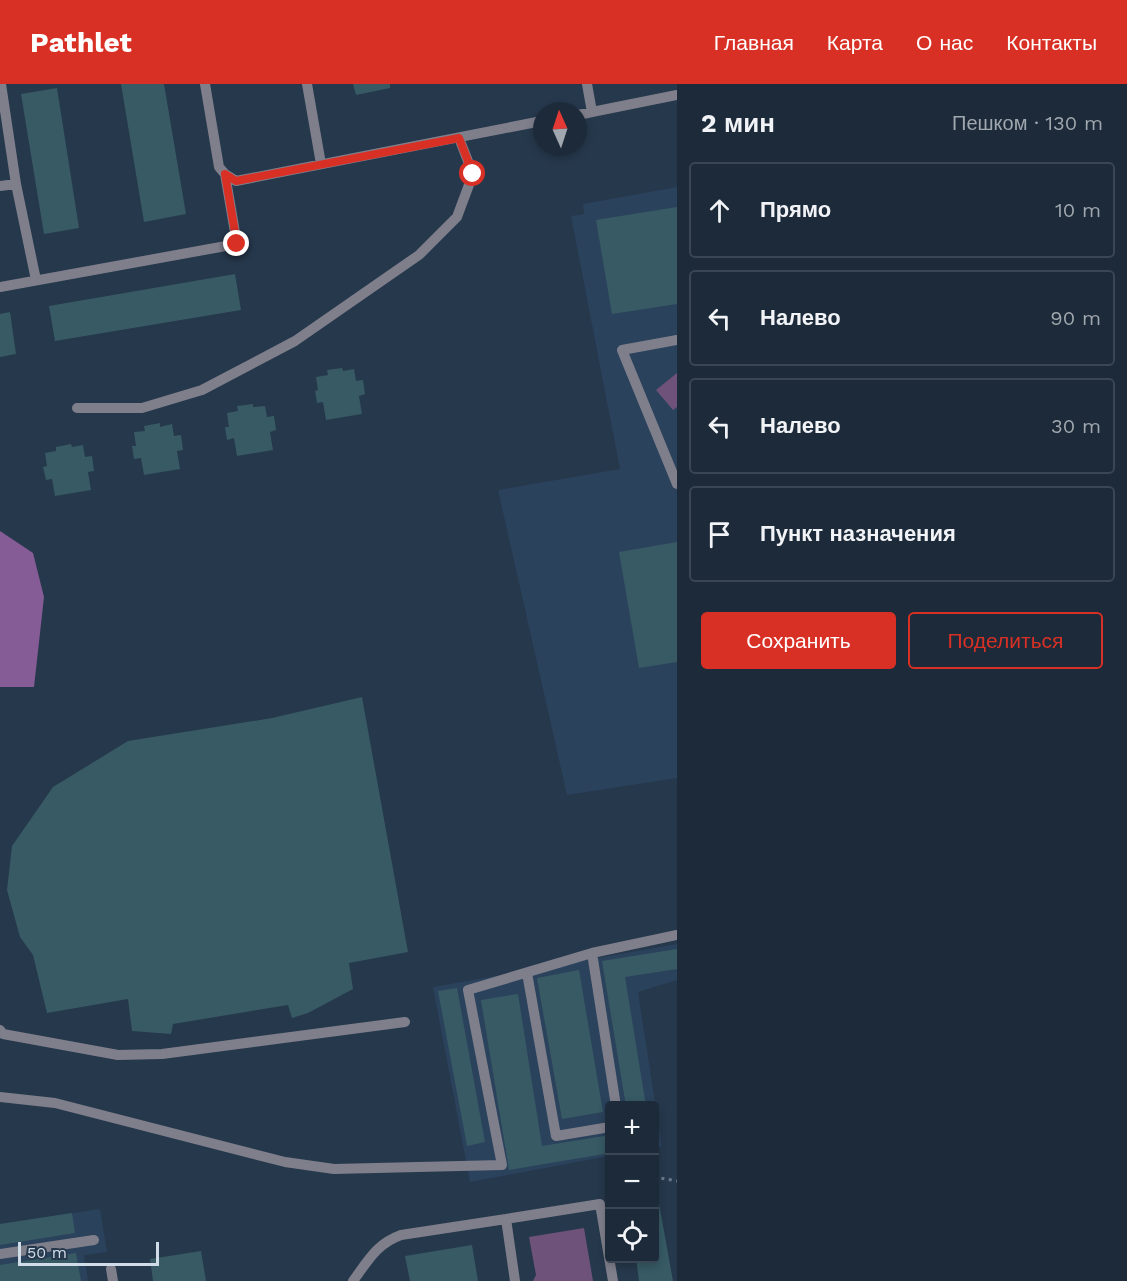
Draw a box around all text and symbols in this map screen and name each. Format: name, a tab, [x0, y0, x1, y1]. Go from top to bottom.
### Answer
text: Pathlet	[30, 26, 132, 59]
text: Главная	[714, 30, 794, 55]
text: Карта	[827, 30, 883, 55]
text: О нас	[916, 30, 973, 55]
text: Контакты	[1006, 30, 1097, 55]
north arrow	[533, 102, 587, 156]
text: 2 мин	[701, 108, 775, 138]
text: Пешком · 130 m	[952, 111, 1103, 135]
route start	[459, 160, 485, 186]
icon: ahead	[703, 194, 736, 227]
text: Прямо	[760, 197, 831, 222]
text: 10 m	[1055, 198, 1101, 222]
route end	[223, 230, 249, 256]
icon: left	[703, 302, 736, 335]
text: Налево	[760, 305, 841, 330]
text: 90 m	[1050, 306, 1101, 330]
icon: left	[703, 410, 736, 443]
text: Налево	[760, 413, 841, 438]
text: 30 m	[1051, 414, 1101, 438]
icon: arrive	[703, 518, 736, 551]
text: Пункт назначения	[760, 521, 956, 546]
button: Сохранить	[701, 612, 896, 669]
button: Поделиться	[908, 612, 1103, 669]
map controls	[605, 1101, 659, 1263]
button: +	[605, 1101, 659, 1155]
button: −	[605, 1155, 659, 1209]
button: locate	[605, 1209, 659, 1263]
scale bar	[18, 1239, 159, 1266]
text: 50 m	[27, 1243, 67, 1262]

